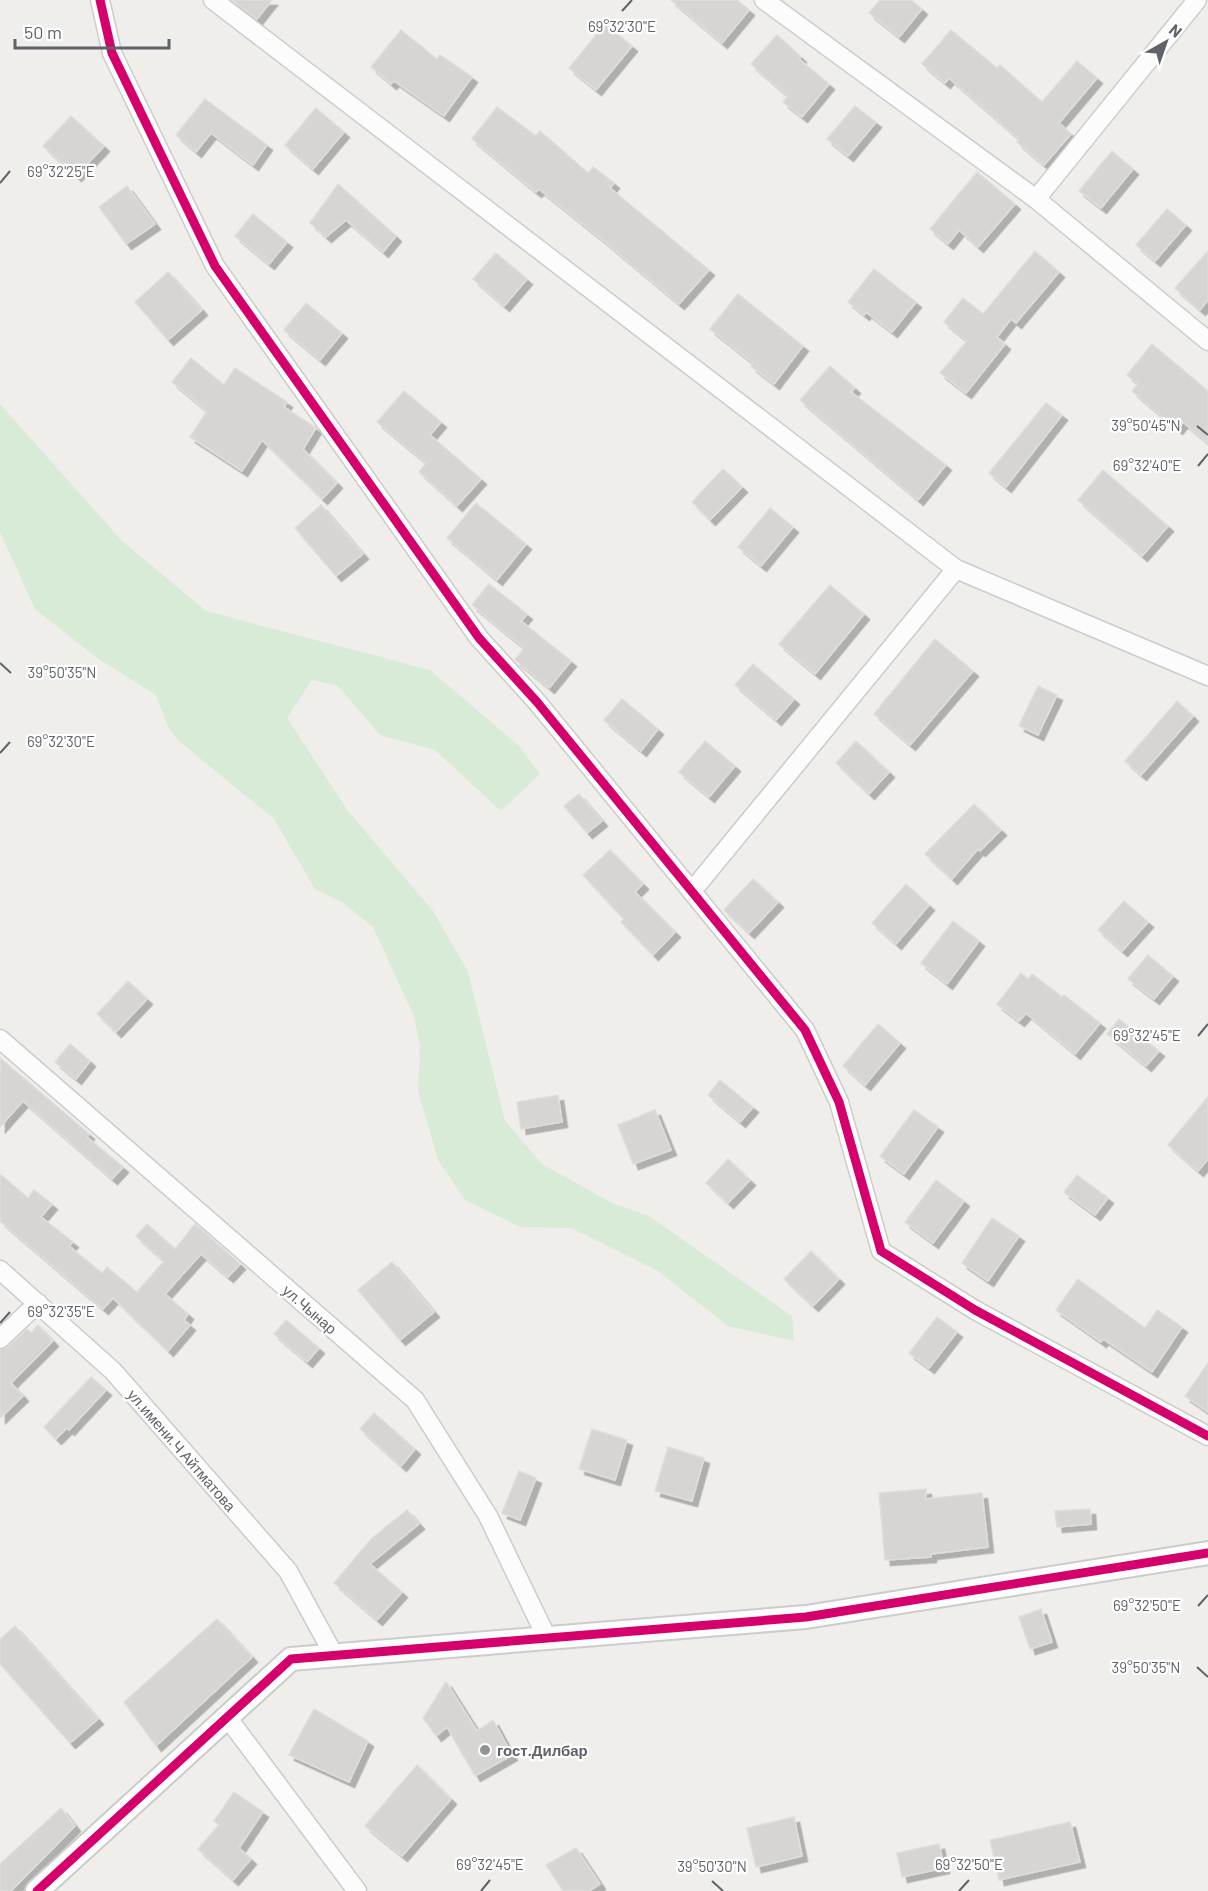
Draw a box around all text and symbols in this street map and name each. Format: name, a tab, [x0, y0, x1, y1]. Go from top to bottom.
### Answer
scale bar	[15, 12, 170, 50]
north arrow	[1136, 12, 1196, 72]
text: 69°32'30"E	[588, 17, 656, 35]
text: N	[1166, 19, 1186, 41]
text: 50 m	[24, 21, 62, 43]
text: 69°32'25"E	[27, 162, 95, 180]
text: 39°50'45"N	[1111, 416, 1181, 434]
text: 69°32'40"E	[1113, 456, 1181, 474]
text: 39°50'35"N	[28, 663, 96, 681]
text: 69°32'30"E	[27, 732, 95, 750]
text: 69°32'45"E	[1113, 1026, 1181, 1044]
street label: ул.Чынар	[279, 1281, 341, 1337]
text: 69°32'35"E	[27, 1302, 95, 1320]
street label: ул.имени.Ч Айтматова	[124, 1385, 240, 1515]
text: 69°32'50"E	[1113, 1596, 1181, 1614]
text: 39°50'35"N	[1112, 1658, 1180, 1676]
place label: гост.Дилбар	[497, 1741, 588, 1759]
marker: гост.Дилбар	[478, 1743, 492, 1757]
text: 69°32'45"E	[456, 1855, 524, 1873]
text: 69°32'50"E	[935, 1855, 1003, 1873]
text: 39°50'30"N	[677, 1857, 747, 1875]

